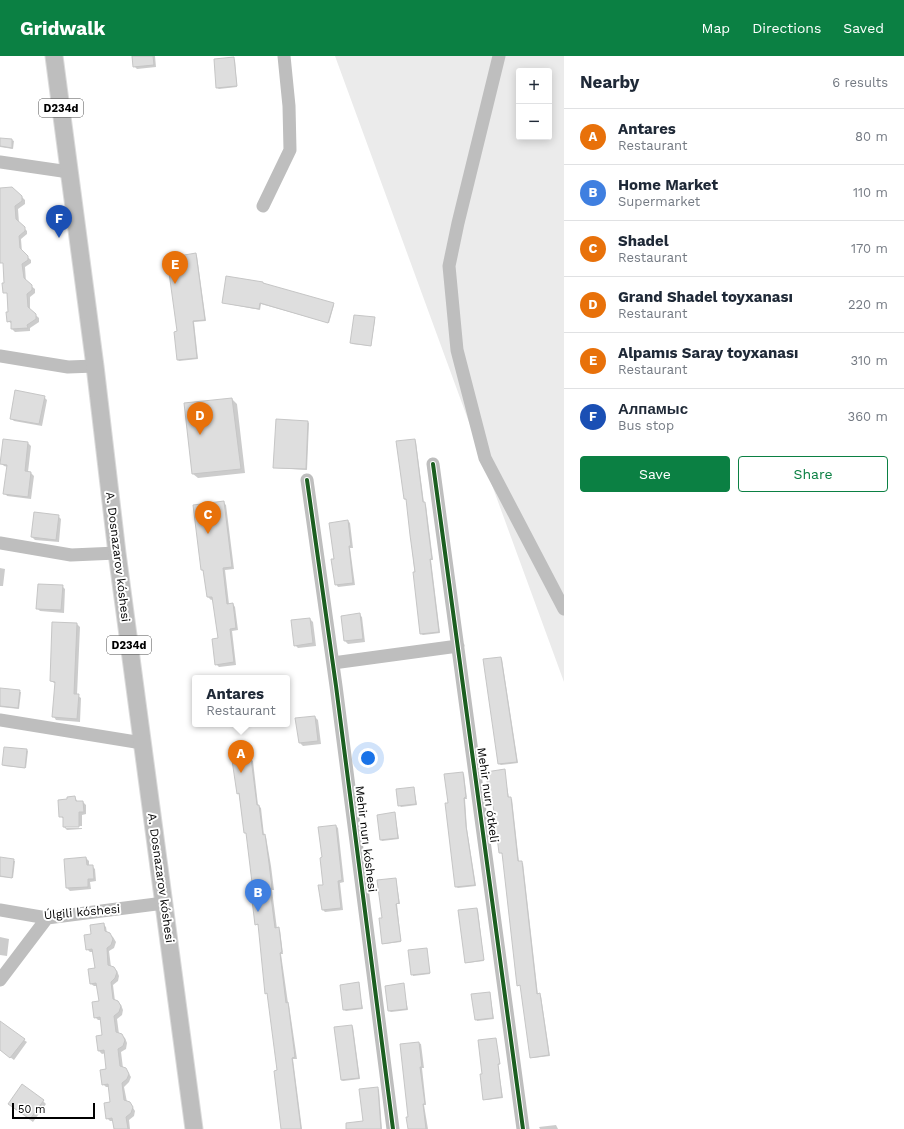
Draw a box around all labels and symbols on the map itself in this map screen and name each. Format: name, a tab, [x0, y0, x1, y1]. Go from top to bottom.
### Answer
road number: D234d	[39, 99, 83, 117]
pin: F	[46, 205, 72, 238]
pin: E	[162, 251, 188, 284]
pin: D	[187, 402, 213, 435]
street label: A. Dosnazarov kóshesi	[103, 491, 133, 623]
pin: C	[195, 501, 221, 534]
road number: D234d	[107, 636, 151, 654]
pin: A	[228, 740, 254, 773]
street label: Mehir nurı ótkeli	[474, 747, 502, 843]
your location	[358, 748, 378, 768]
street label: Mehir nurı kóshesi	[353, 785, 379, 893]
street label: A. Dosnazarov kóshesi	[145, 812, 177, 944]
pin: B	[245, 879, 271, 912]
street label: Úlgili kóshesi	[43, 902, 121, 922]
scale bar	[12, 1101, 95, 1120]

